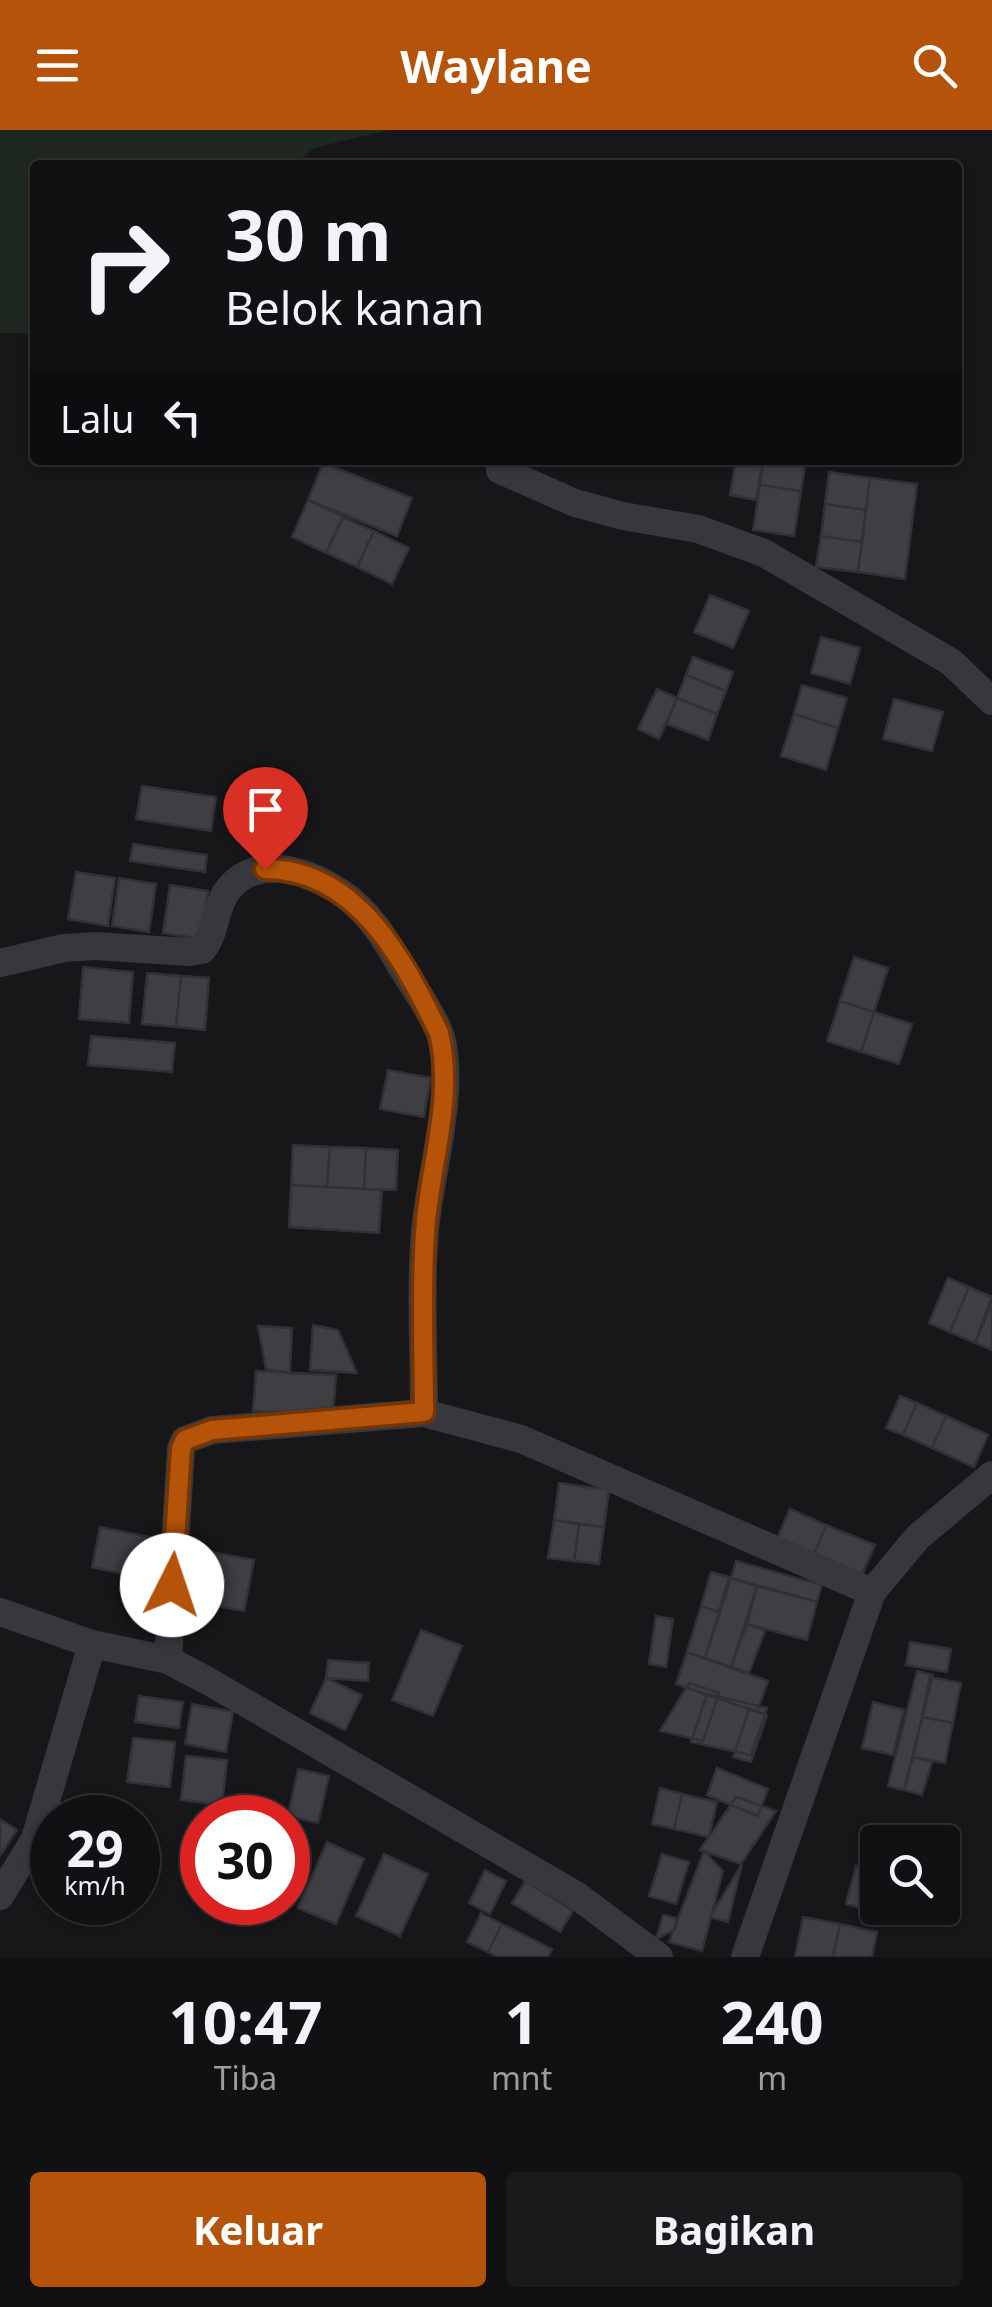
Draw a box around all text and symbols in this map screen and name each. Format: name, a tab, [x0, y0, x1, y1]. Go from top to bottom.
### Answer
text: Waylane	[400, 35, 592, 96]
icon: menu	[30, 38, 85, 93]
icon: search	[907, 38, 962, 93]
text: 30 m	[225, 186, 392, 282]
icon: right	[60, 200, 190, 330]
text: Belok kanan	[225, 277, 484, 338]
icon: left	[155, 390, 210, 445]
text: Lalu	[60, 392, 135, 444]
pin	[223, 767, 308, 870]
icon: arrive	[238, 782, 293, 837]
position arrow	[120, 1533, 224, 1637]
speed limit sign: 30	[180, 1795, 310, 1925]
text: 29	[66, 1814, 124, 1882]
map controls	[860, 1825, 960, 1925]
button: search	[860, 1825, 960, 1925]
text: km/h	[64, 1868, 126, 1902]
text: 10:47	[168, 1980, 323, 2062]
text: 1	[504, 1980, 539, 2062]
text: 240	[721, 1980, 824, 2062]
text: Tiba	[214, 2056, 277, 2099]
text: mnt	[491, 2056, 552, 2099]
text: m	[757, 2056, 787, 2099]
button: Keluar	[30, 2172, 486, 2287]
button: Bagikan	[506, 2172, 962, 2287]

